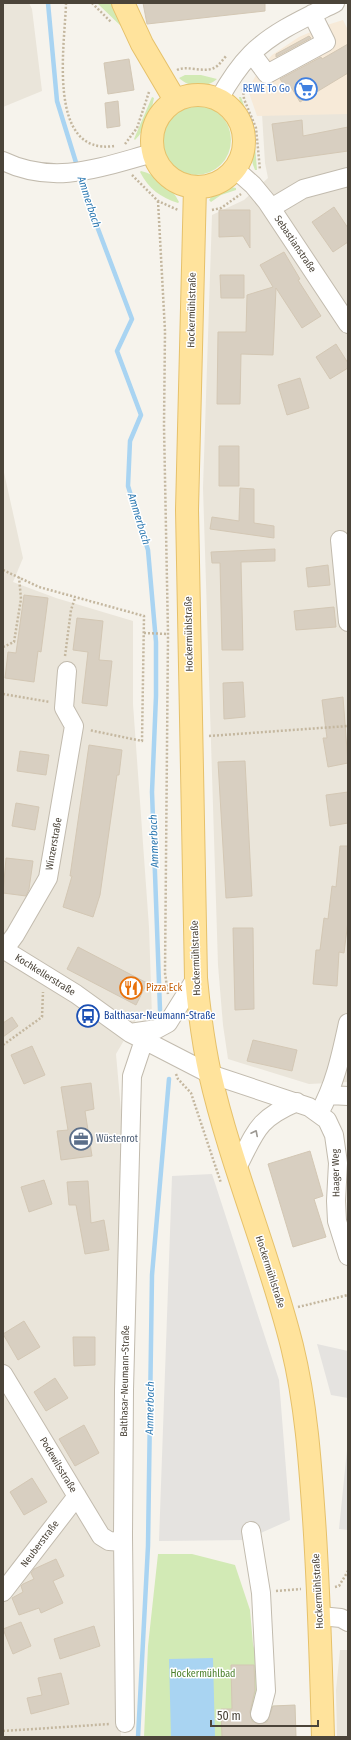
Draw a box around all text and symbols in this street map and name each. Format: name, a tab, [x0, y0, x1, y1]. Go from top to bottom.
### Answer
supermarket icon: REWE To Go	[293, 76, 319, 102]
place label: REWE To Go	[243, 83, 290, 95]
water label: Ammerbach	[74, 174, 104, 230]
street label: Sebastianstraße	[272, 213, 318, 275]
street label: Hockermühlstraße	[185, 272, 199, 348]
water label: Ammerbach	[125, 491, 153, 547]
street label: Hockermühlstraße	[182, 596, 196, 672]
water label: Ammerbach	[147, 814, 161, 869]
street label: Winzerstraße	[43, 817, 65, 871]
street label: Hockermühlstraße	[189, 920, 203, 996]
street label: Kochkellerstraße	[13, 952, 77, 998]
restaurant icon: Pizza Eck	[118, 975, 144, 1001]
place label: Pizza Eck	[146, 982, 183, 994]
bus stop icon: Balthasar-Neumann-Straße	[75, 1003, 101, 1029]
place label: Balthasar-Neumann-Straße	[104, 1010, 216, 1022]
office icon: Wüstenrot	[68, 1126, 94, 1152]
one-way arrow	[250, 1130, 258, 1138]
place label: Wüstenrot	[96, 1133, 139, 1145]
street label: Haager Weg	[330, 1149, 342, 1197]
street label: Hockermühlstraße	[253, 1234, 287, 1310]
street label: Balthasar-Neumann-Straße	[118, 1325, 132, 1437]
water label: Ammerbach	[143, 1381, 157, 1436]
street label: Podewilsstraße	[37, 1435, 79, 1495]
street label: Neuberstraße	[18, 1518, 62, 1570]
street label: Hockermühlstraße	[310, 1553, 326, 1629]
park label: Hockermühlbad	[171, 1668, 235, 1680]
scale bar	[211, 1702, 318, 1728]
text: 50 m	[217, 1709, 241, 1723]

